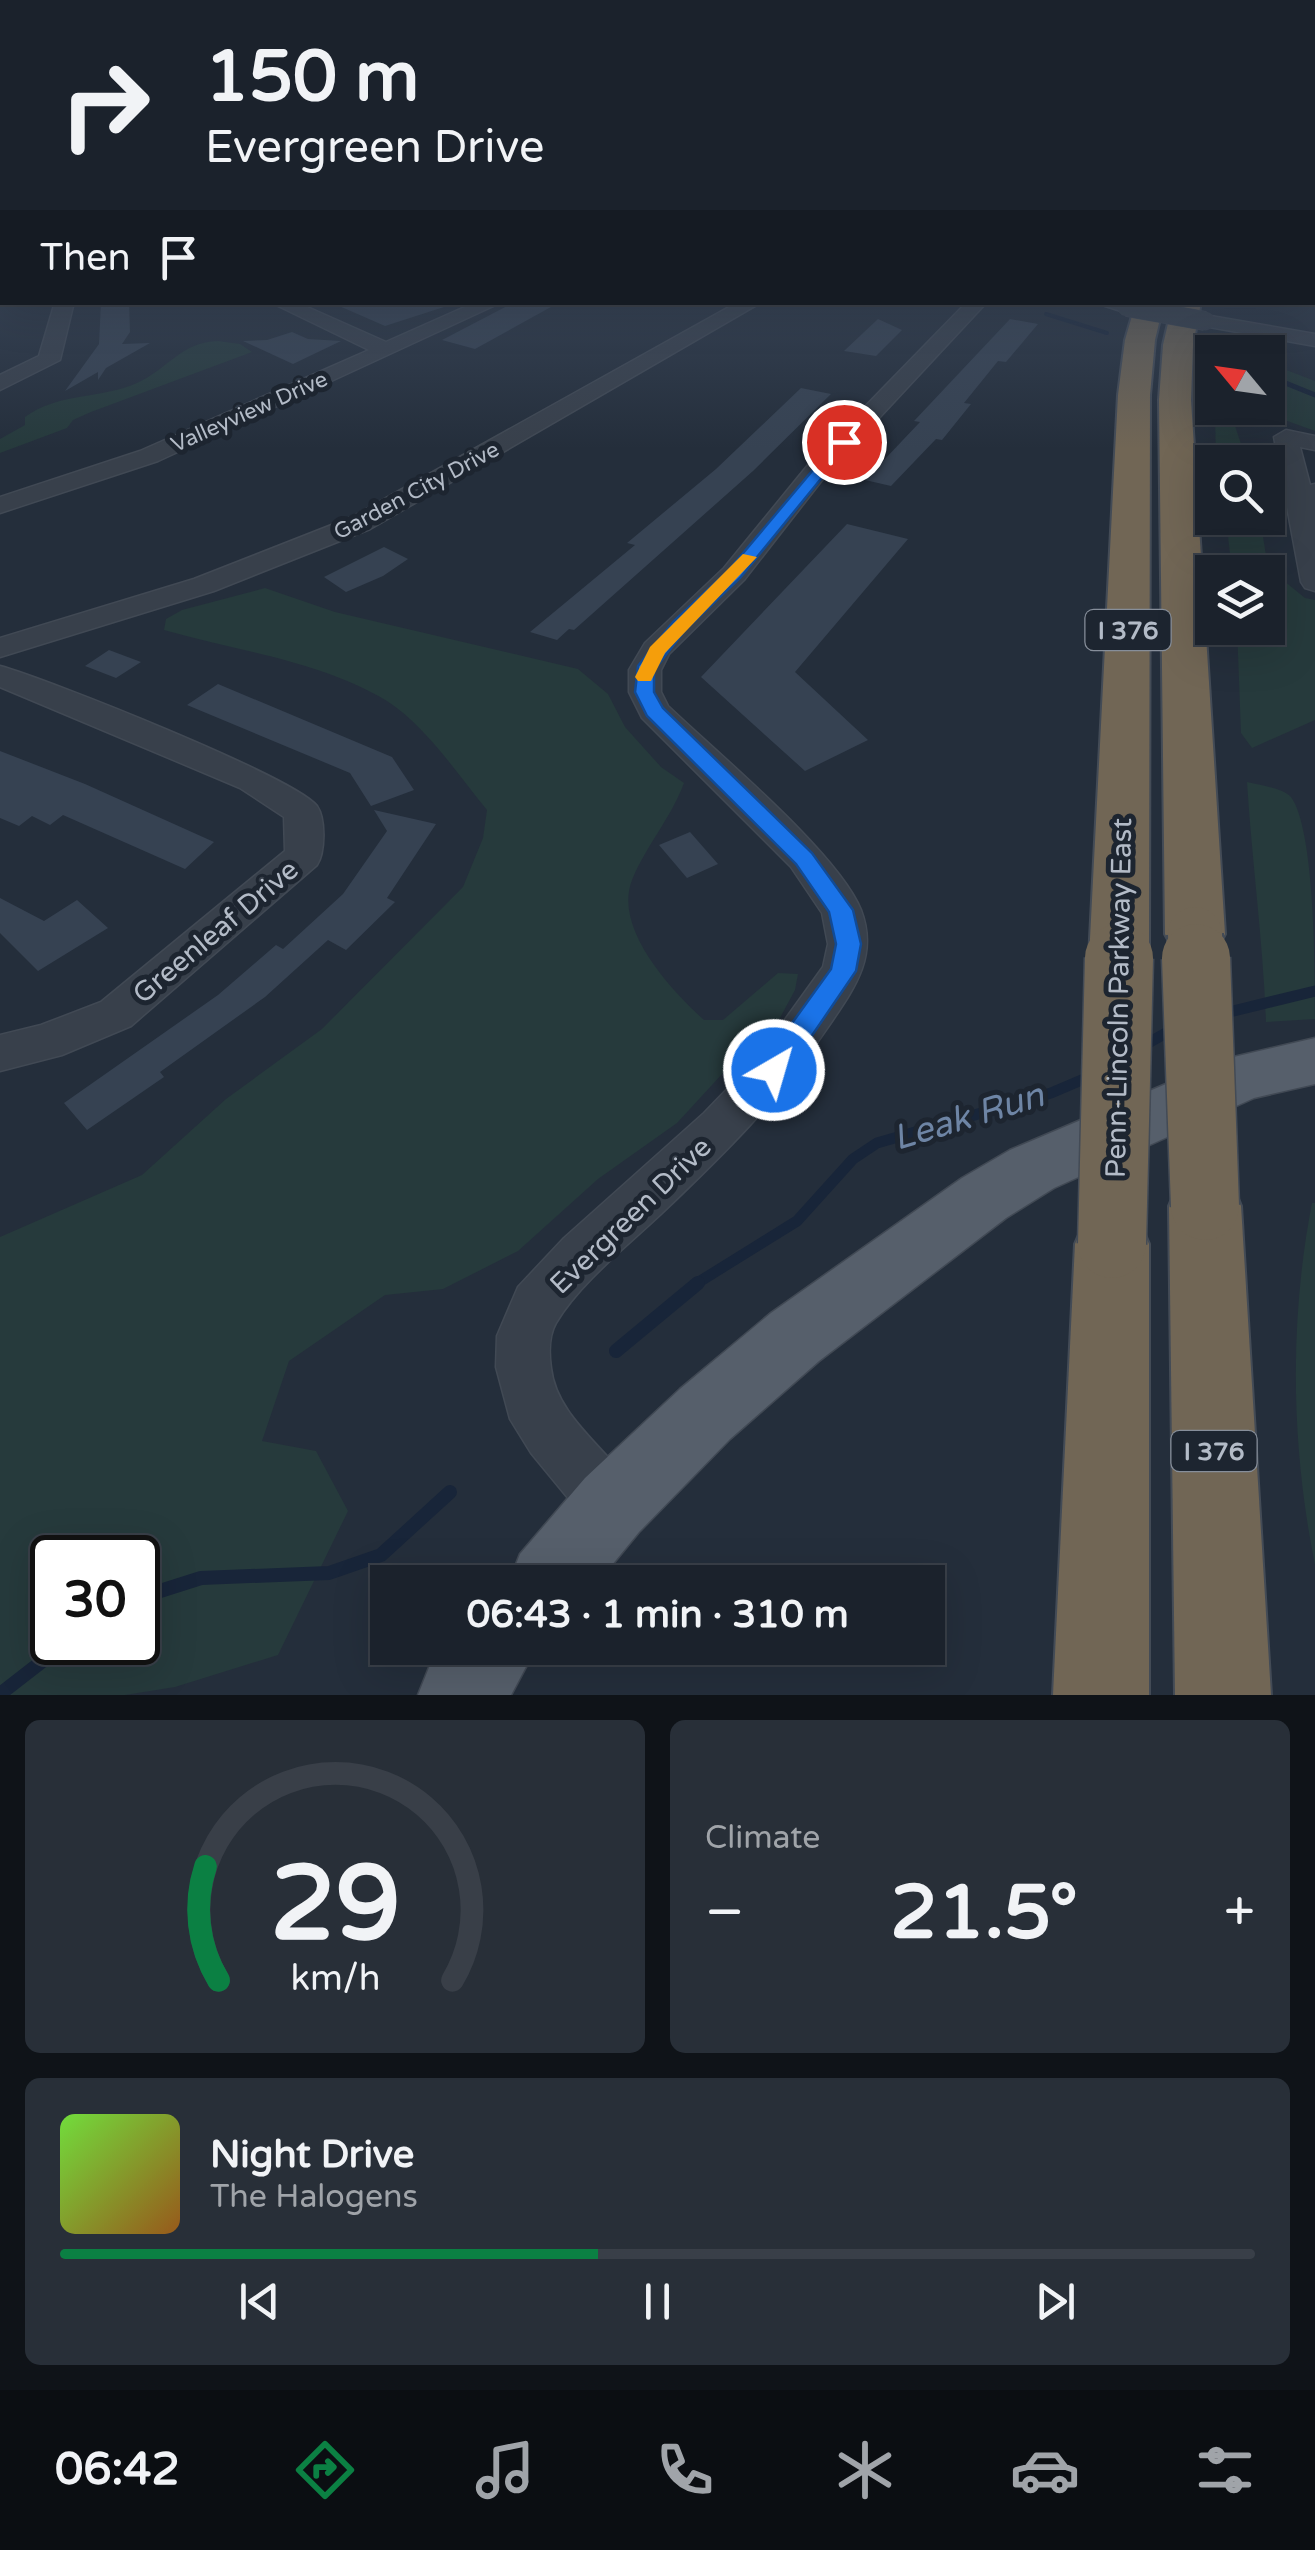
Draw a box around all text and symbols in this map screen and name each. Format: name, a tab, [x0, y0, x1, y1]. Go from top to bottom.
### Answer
text: 150 m	[205, 36, 419, 120]
icon: right	[40, 40, 170, 170]
text: Evergreen Drive	[205, 121, 544, 175]
icon: arrive	[151, 230, 206, 285]
text: Then	[40, 235, 131, 281]
north arrow	[1195, 335, 1285, 425]
map controls	[1195, 335, 1285, 645]
street label: Valleyview Drive	[167, 366, 332, 458]
pin	[802, 400, 887, 485]
icon: arrive	[817, 415, 872, 470]
street label: Garden City Drive	[329, 436, 504, 545]
button: search	[1195, 445, 1285, 535]
button: layers	[1195, 555, 1285, 645]
road number: I 376	[1086, 610, 1170, 650]
street label: Penn-Lincoln Parkway East	[1099, 817, 1139, 1178]
street label: Greenleaf Drive	[126, 853, 305, 1011]
position arrow	[722, 1018, 826, 1122]
water label: Leak Run	[888, 1074, 1050, 1160]
street label: Evergreen Drive	[543, 1130, 718, 1301]
road number: I 376	[1172, 1431, 1256, 1471]
speed limit sign: 30	[30, 1535, 160, 1665]
text: 06:43 · 1 min · 310 m	[466, 1592, 849, 1638]
text: Climate	[705, 1819, 820, 1857]
text: 29	[270, 1843, 400, 1968]
text: 21.5°	[890, 1868, 1078, 1958]
text: −	[705, 1880, 744, 1946]
text: +	[1224, 1880, 1255, 1946]
text: km/h	[290, 1957, 380, 2000]
text: Night Drive	[210, 2132, 414, 2178]
text: The Halogens	[210, 2178, 418, 2216]
icon: previous	[232, 2274, 287, 2329]
icon: pause	[630, 2274, 685, 2329]
icon: next	[1028, 2274, 1083, 2329]
icon: directions	[290, 2435, 360, 2505]
icon: music	[470, 2435, 540, 2505]
icon: phone	[650, 2435, 720, 2505]
icon: climate	[830, 2435, 900, 2505]
icon: car	[1010, 2435, 1080, 2505]
icon: filters	[1190, 2435, 1260, 2505]
text: 06:42	[55, 2443, 180, 2497]

